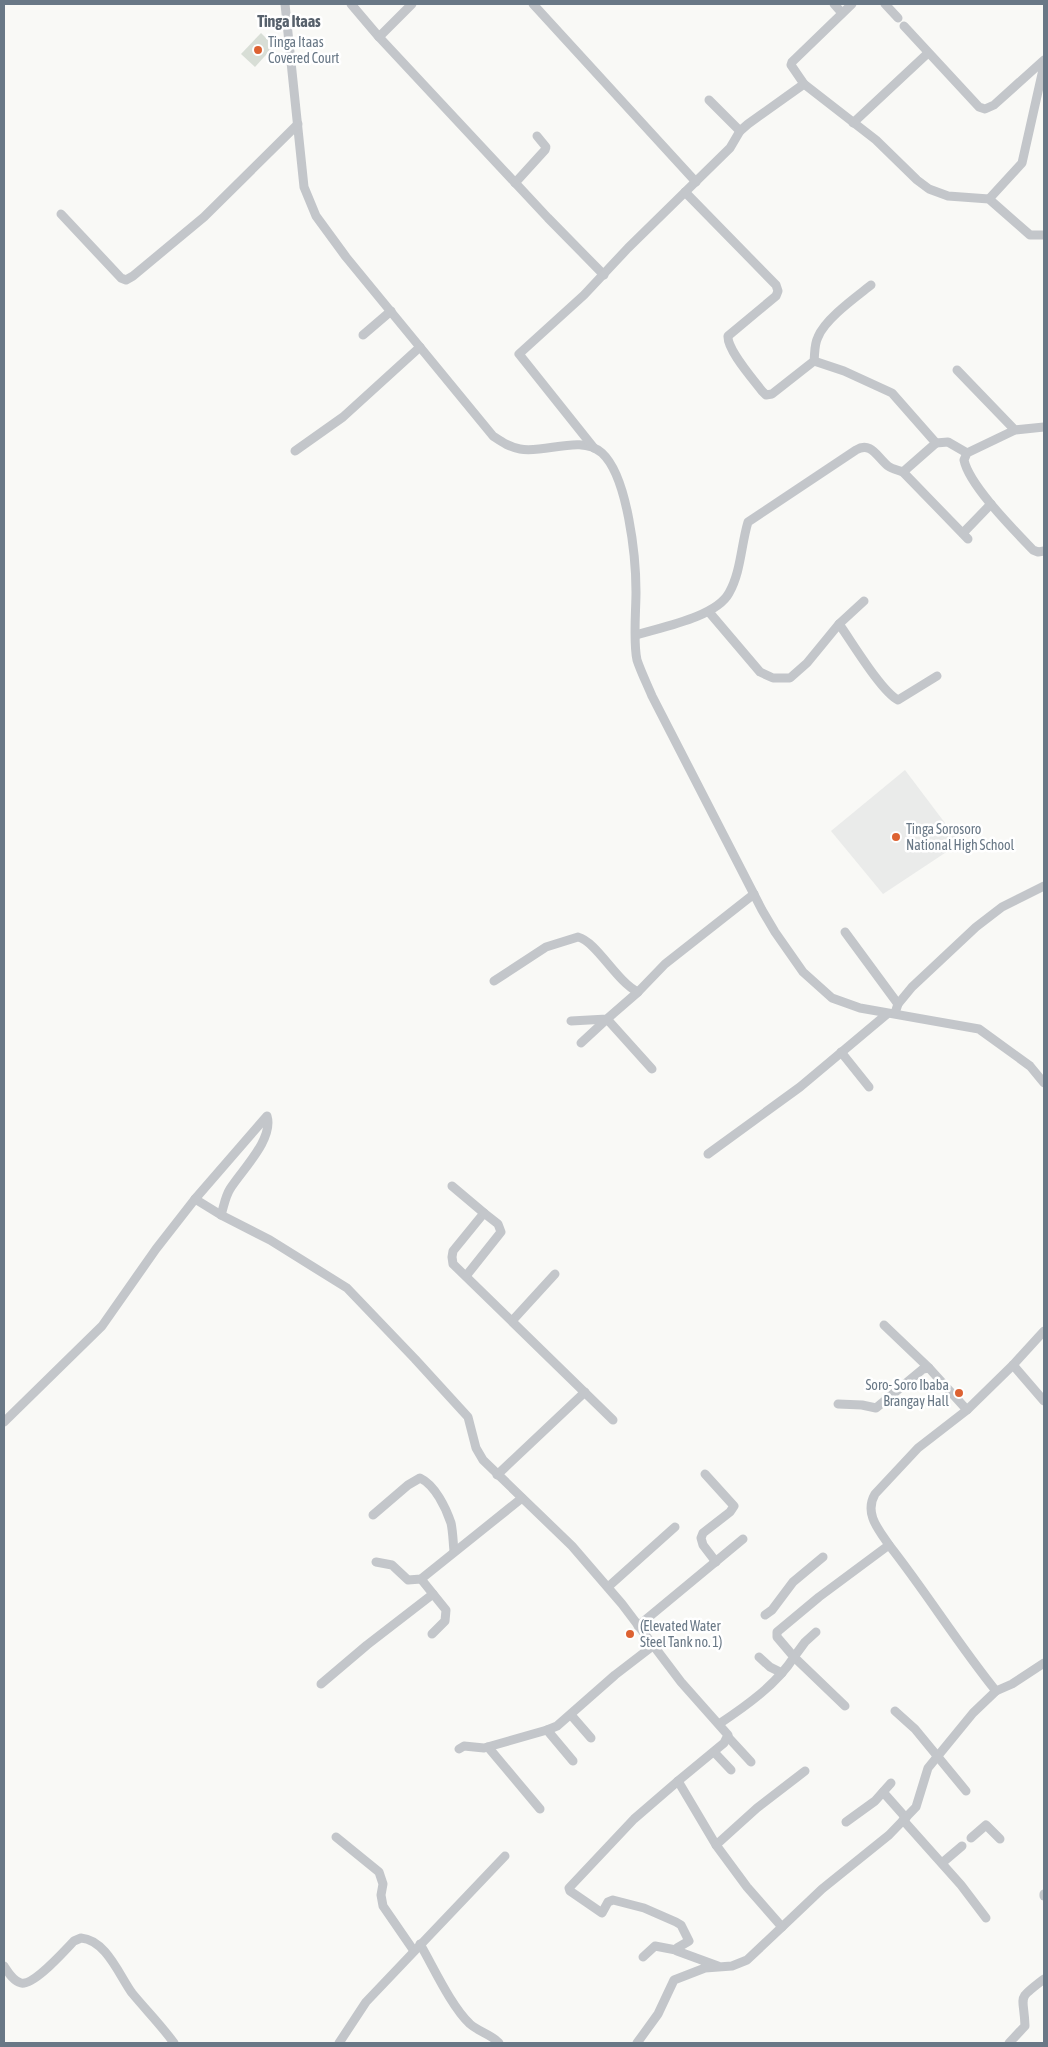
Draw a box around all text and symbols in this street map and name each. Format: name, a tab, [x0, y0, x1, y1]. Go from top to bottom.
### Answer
district label: Tinga Itaas	[257, 12, 321, 30]
place label: Tinga Itaas Covered Court	[268, 34, 339, 66]
marker: Tinga Itaas Covered Court	[252, 44, 264, 56]
place label: Tinga Sorosoro National High School	[906, 821, 1015, 853]
marker: Tinga Sorosoro National High School	[890, 831, 902, 843]
place label: Soro- Soro Ibaba Brangay Hall	[865, 1377, 949, 1409]
marker: Soro- Soro Ibaba Brangay Hall	[953, 1387, 965, 1399]
place label: (Elevated Water Steel Tank no. 1)	[640, 1618, 722, 1650]
marker: (Elevated Water Steel Tank no. 1)	[624, 1628, 636, 1640]

